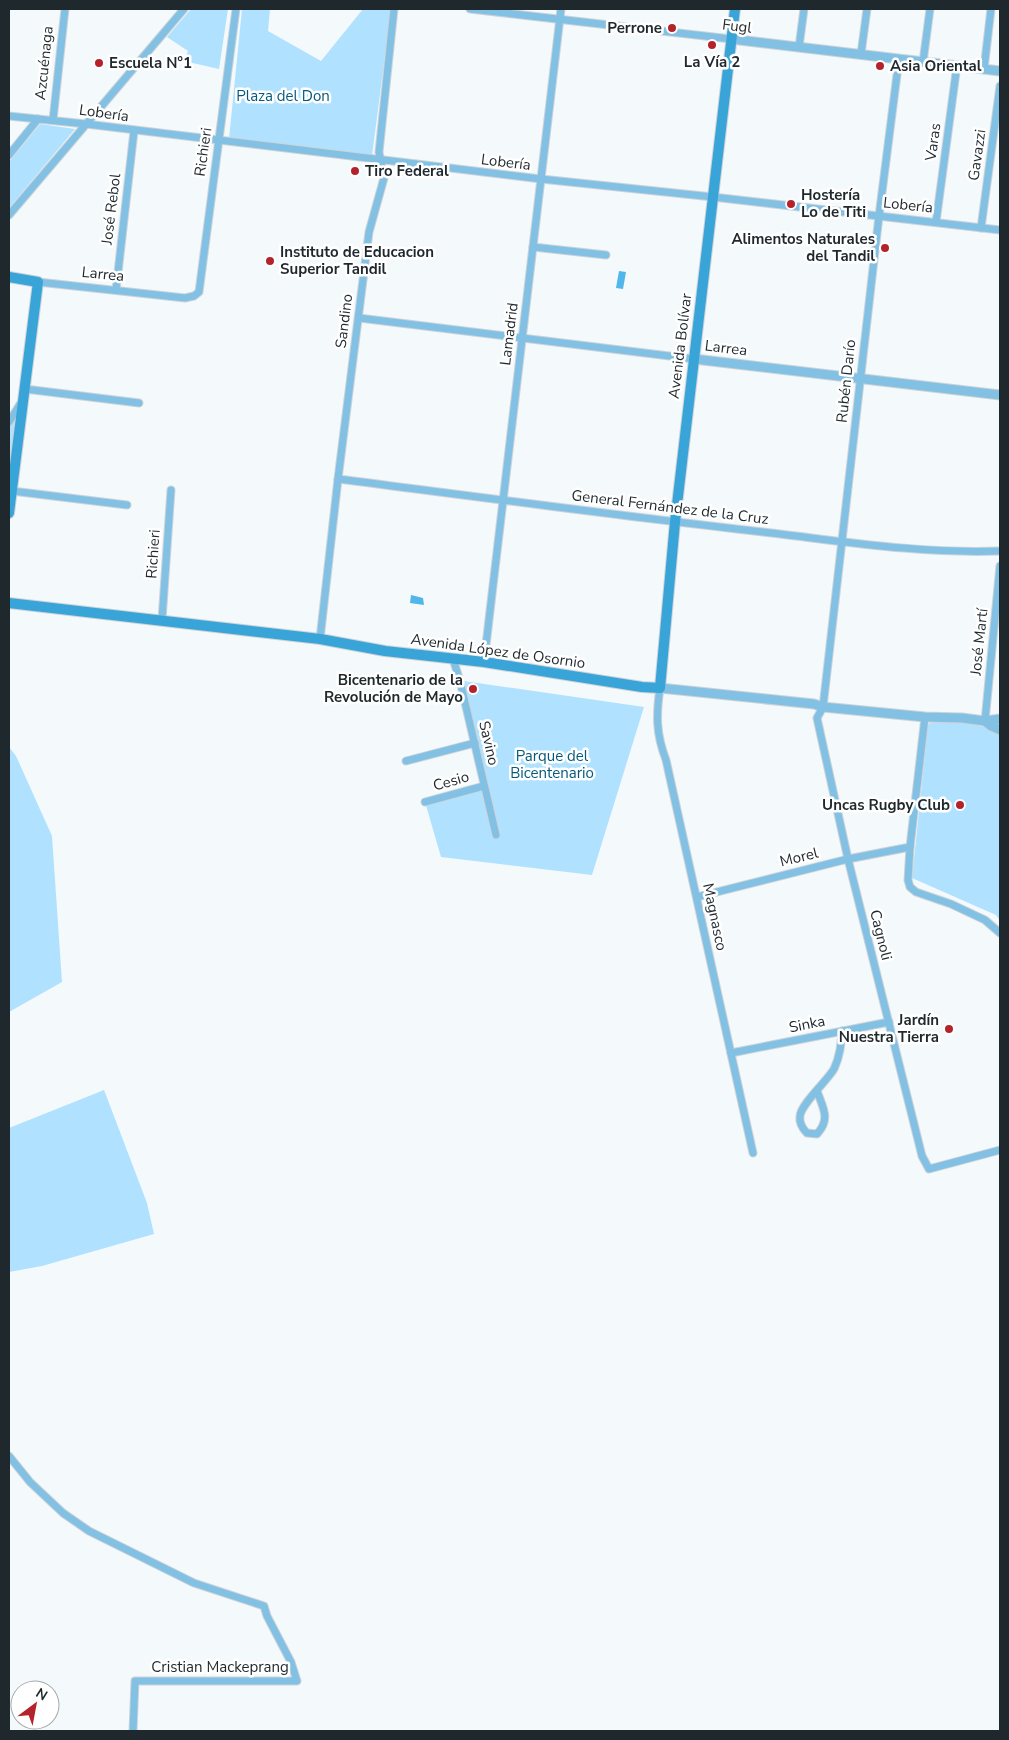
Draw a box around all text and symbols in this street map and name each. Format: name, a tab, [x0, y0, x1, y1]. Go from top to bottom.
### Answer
street label: Fugl	[721, 14, 754, 38]
place label: Perrone	[607, 18, 662, 38]
marker: Perrone	[666, 22, 678, 34]
street label: Azcuénaga	[30, 25, 58, 101]
marker: La Vía 2	[706, 39, 718, 51]
place label: La Vía 2	[684, 52, 740, 72]
place label: Escuela N°1	[109, 53, 192, 73]
place label: Asia Oriental	[890, 56, 982, 76]
marker: Escuela N°1	[93, 57, 105, 69]
marker: Asia Oriental	[874, 60, 886, 72]
park label: Plaza del Don	[236, 86, 330, 106]
street label: Lobería	[78, 100, 130, 126]
street label: Varas	[920, 122, 946, 163]
street label: Richieri	[190, 126, 216, 178]
street label: Gavazzi	[964, 128, 990, 182]
street label: Lobería	[480, 149, 532, 175]
place label: Tiro Federal	[365, 161, 449, 181]
marker: Tiro Federal	[349, 165, 361, 177]
street label: José Rebol	[97, 172, 125, 247]
place label: Hostería Lo de Titi	[801, 185, 866, 222]
street label: Lobería	[882, 192, 934, 218]
marker: Hostería Lo de Titi	[785, 198, 797, 210]
place label: Alimentos Naturales del Tandil	[731, 229, 875, 266]
place label: Instituto de Educacion Superior Tandil	[280, 242, 434, 279]
marker: Alimentos Naturales del Tandil	[879, 242, 891, 254]
marker: Instituto de Educacion Superior Tandil	[264, 255, 276, 267]
street label: Larrea	[81, 262, 125, 286]
street label: Avenida Bolívar	[664, 292, 696, 400]
street label: Sandino	[331, 293, 357, 349]
street label: Lamadrid	[495, 301, 523, 367]
street label: Larrea	[704, 335, 748, 361]
street label: Rubén Darío	[832, 338, 860, 424]
street label: General Fernández de la Cruz	[570, 485, 770, 529]
street label: Richieri	[141, 529, 165, 579]
street label: José Martí	[965, 606, 993, 678]
street label: Avenida López de Osornio	[409, 629, 587, 673]
place label: Bicentenario de la Revolución de Mayo	[324, 670, 463, 707]
marker: Bicentenario de la Revolución de Mayo	[467, 683, 479, 695]
street label: Savino	[474, 719, 504, 767]
park label: Parque del Bicentenario	[510, 746, 594, 783]
street label: Cesio	[431, 766, 471, 796]
place label: Uncas Rugby Club	[822, 795, 950, 815]
marker: Uncas Rugby Club	[954, 799, 966, 811]
street label: Morel	[778, 842, 821, 871]
street label: Magnasco	[698, 881, 732, 953]
street label: Cagnoli	[865, 908, 897, 962]
place label: Jardín Nuestra Tierra	[839, 1010, 939, 1047]
street label: Sinka	[787, 1011, 827, 1037]
marker: Jardín Nuestra Tierra	[943, 1023, 955, 1035]
street label: Cristian Mackeprang	[151, 1657, 289, 1677]
north arrow	[10, 1680, 60, 1730]
text: N	[32, 1684, 51, 1705]

